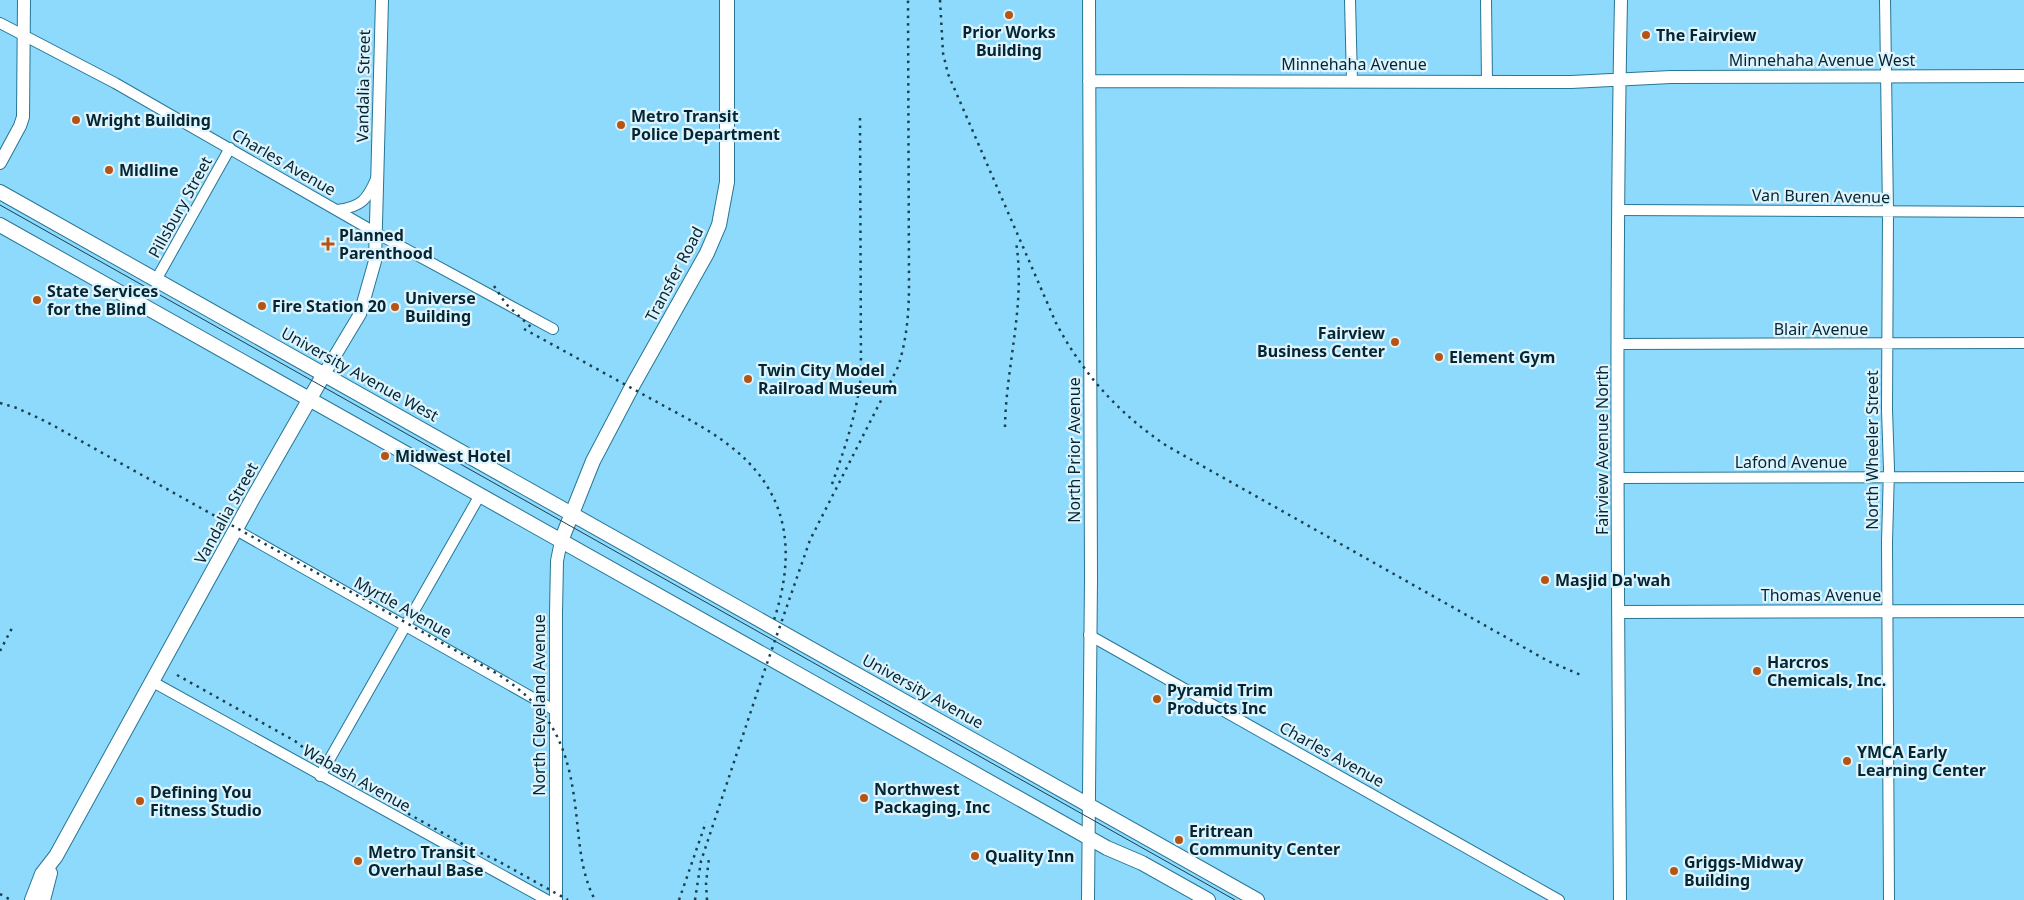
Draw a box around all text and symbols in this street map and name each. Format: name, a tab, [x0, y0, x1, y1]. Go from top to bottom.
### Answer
marker: Prior Works Building	[1003, 9, 1015, 21]
place label: Prior Works Building	[962, 21, 1056, 61]
place label: The Fairview	[1656, 24, 1757, 46]
street label: Vandalia Street	[351, 29, 375, 143]
marker: The Fairview	[1640, 29, 1652, 41]
street label: Minnehaha Avenue West	[1729, 49, 1916, 71]
street label: Minnehaha Avenue	[1281, 53, 1427, 75]
place label: Metro Transit Police Department	[631, 105, 780, 145]
place label: Wright Building	[86, 109, 211, 131]
marker: Wright Building	[70, 114, 82, 126]
marker: Metro Transit Police Department	[615, 119, 627, 131]
street label: Charles Avenue	[228, 123, 340, 201]
street label: Pillsbury Street	[143, 152, 217, 262]
place label: Midline	[119, 159, 179, 181]
marker: Midline	[103, 164, 115, 176]
street label: Van Buren Avenue	[1752, 184, 1890, 208]
street label: Transfer Road	[640, 223, 708, 325]
place label: Planned Parenthood	[339, 224, 433, 264]
marker: Planned Parenthood	[321, 237, 335, 251]
place label: State Services for the Blind	[47, 280, 158, 320]
place label: Universe Building	[405, 287, 476, 327]
marker: State Services for the Blind	[31, 294, 43, 306]
place label: Fire Station 20	[272, 295, 386, 317]
marker: Fire Station 20	[256, 300, 268, 312]
marker: Universe Building	[389, 301, 401, 313]
street label: Blair Avenue	[1774, 318, 1868, 340]
street label: University Avenue West	[277, 322, 443, 427]
place label: Fairview Business Center	[1257, 322, 1385, 362]
marker: Fairview Business Center	[1389, 336, 1401, 348]
place label: Element Gym	[1449, 346, 1555, 368]
marker: Element Gym	[1433, 351, 1445, 363]
place label: Twin City Model Railroad Museum	[758, 359, 897, 399]
street label: Fairview Avenue North	[1591, 365, 1613, 535]
street label: North Wheeler Street	[1861, 370, 1883, 530]
marker: Twin City Model Railroad Museum	[742, 373, 754, 385]
street label: North Prior Avenue	[1063, 377, 1085, 523]
place label: Midwest Hotel	[395, 445, 511, 467]
marker: Midwest Hotel	[379, 450, 391, 462]
street label: Lafond Avenue	[1735, 451, 1847, 473]
street label: Vandalia Street	[189, 458, 263, 568]
place label: Masjid Da'wah	[1555, 569, 1671, 591]
street label: Myrtle Avenue	[350, 571, 456, 643]
marker: Masjid Da'wah	[1539, 574, 1551, 586]
street label: Thomas Avenue	[1761, 584, 1881, 606]
street label: North Cleveland Avenue	[528, 614, 550, 796]
street label: University Avenue	[858, 649, 988, 733]
place label: Harcros Chemicals, Inc.	[1767, 651, 1886, 691]
marker: Harcros Chemicals, Inc.	[1751, 665, 1763, 677]
place label: Pyramid Trim Products Inc	[1167, 679, 1273, 719]
marker: Pyramid Trim Products Inc	[1151, 693, 1163, 705]
street label: Charles Avenue	[1276, 716, 1388, 792]
street label: Wabash Avenue	[299, 739, 415, 817]
place label: YMCA Early Learning Center	[1857, 741, 1986, 781]
marker: YMCA Early Learning Center	[1841, 755, 1853, 767]
place label: Northwest Packaging, Inc	[874, 778, 990, 818]
place label: Defining You Fitness Studio	[150, 781, 262, 821]
marker: Northwest Packaging, Inc	[858, 792, 870, 804]
marker: Defining You Fitness Studio	[134, 795, 146, 807]
place label: Eritrean Community Center	[1189, 820, 1340, 860]
marker: Eritrean Community Center	[1173, 834, 1185, 846]
place label: Metro Transit Overhaul Base	[368, 841, 484, 881]
place label: Quality Inn	[985, 845, 1074, 867]
marker: Quality Inn	[969, 850, 981, 862]
place label: Griggs-Midway Building	[1684, 851, 1804, 891]
marker: Metro Transit Overhaul Base	[352, 855, 364, 867]
marker: Griggs-Midway Building	[1668, 865, 1680, 877]

